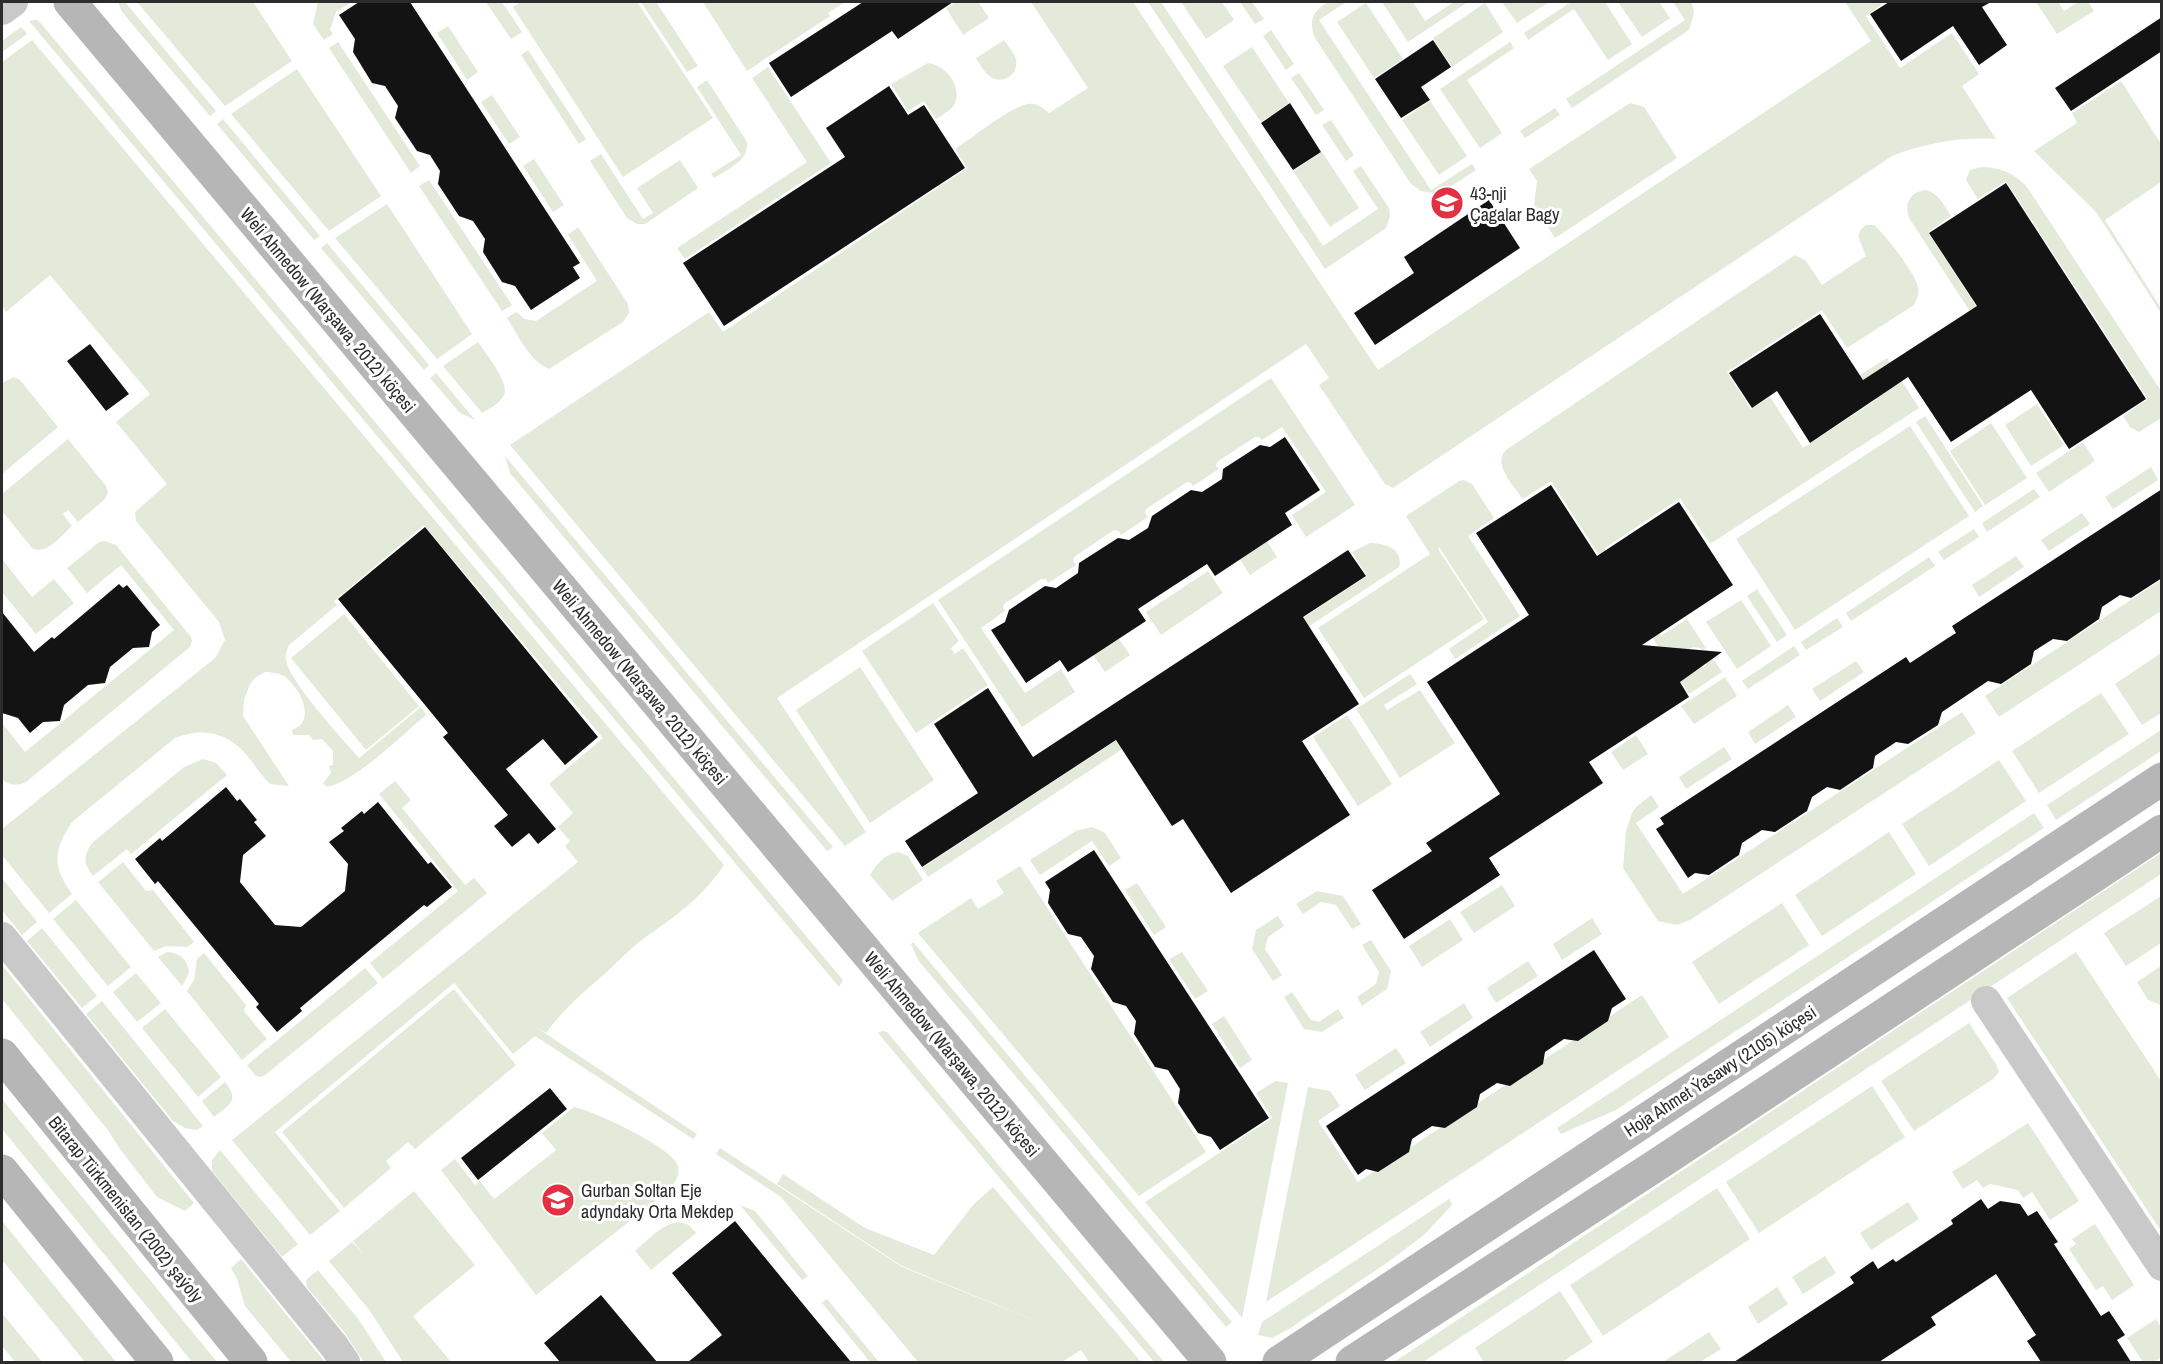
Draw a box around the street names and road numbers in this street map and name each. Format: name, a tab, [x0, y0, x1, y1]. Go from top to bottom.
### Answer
street label: Weli Ahmedow (Warşawa, 2012) köçesi	[235, 202, 421, 418]
street label: Weli Ahmedow (Warşawa, 2012) köçesi	[547, 574, 733, 790]
street label: Weli Ahmedow (Warşawa, 2012) köçesi	[859, 946, 1045, 1162]
street label: Hoja Ahmet Ýasawy (2105) köçesi	[1619, 999, 1821, 1143]
street label: Bitarap Türkmenistan (2002) şaýoly	[43, 1111, 209, 1308]

